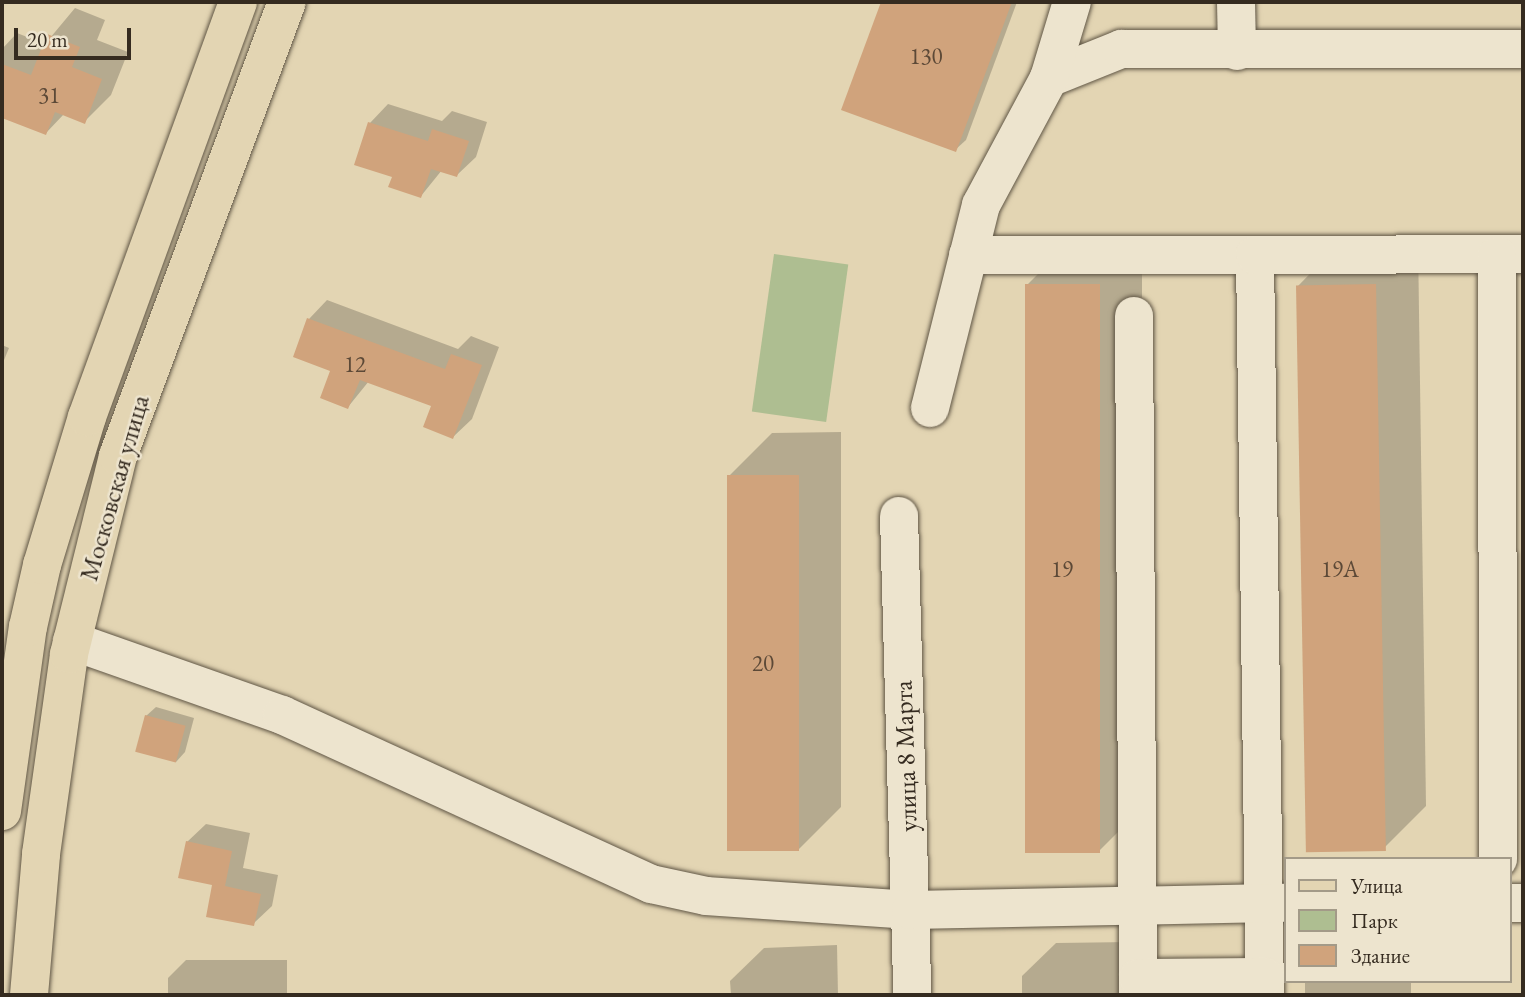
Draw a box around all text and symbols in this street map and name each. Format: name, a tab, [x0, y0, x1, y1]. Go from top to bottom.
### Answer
scale bar	[18, 14, 135, 58]
text: 20 m	[27, 26, 68, 53]
house number: 130	[909, 42, 943, 70]
house number: 31	[38, 81, 60, 109]
house number: 12	[344, 350, 366, 378]
street label: Московская улица	[74, 391, 156, 585]
house number: 19	[1051, 555, 1073, 583]
house number: 19А	[1321, 555, 1359, 583]
house number: 20	[752, 649, 774, 677]
street label: улица 8 Марта	[888, 680, 924, 832]
legend	[1284, 857, 1511, 983]
text: Улица	[1351, 872, 1403, 899]
text: Парк	[1351, 907, 1398, 934]
text: Здание	[1351, 942, 1410, 969]

